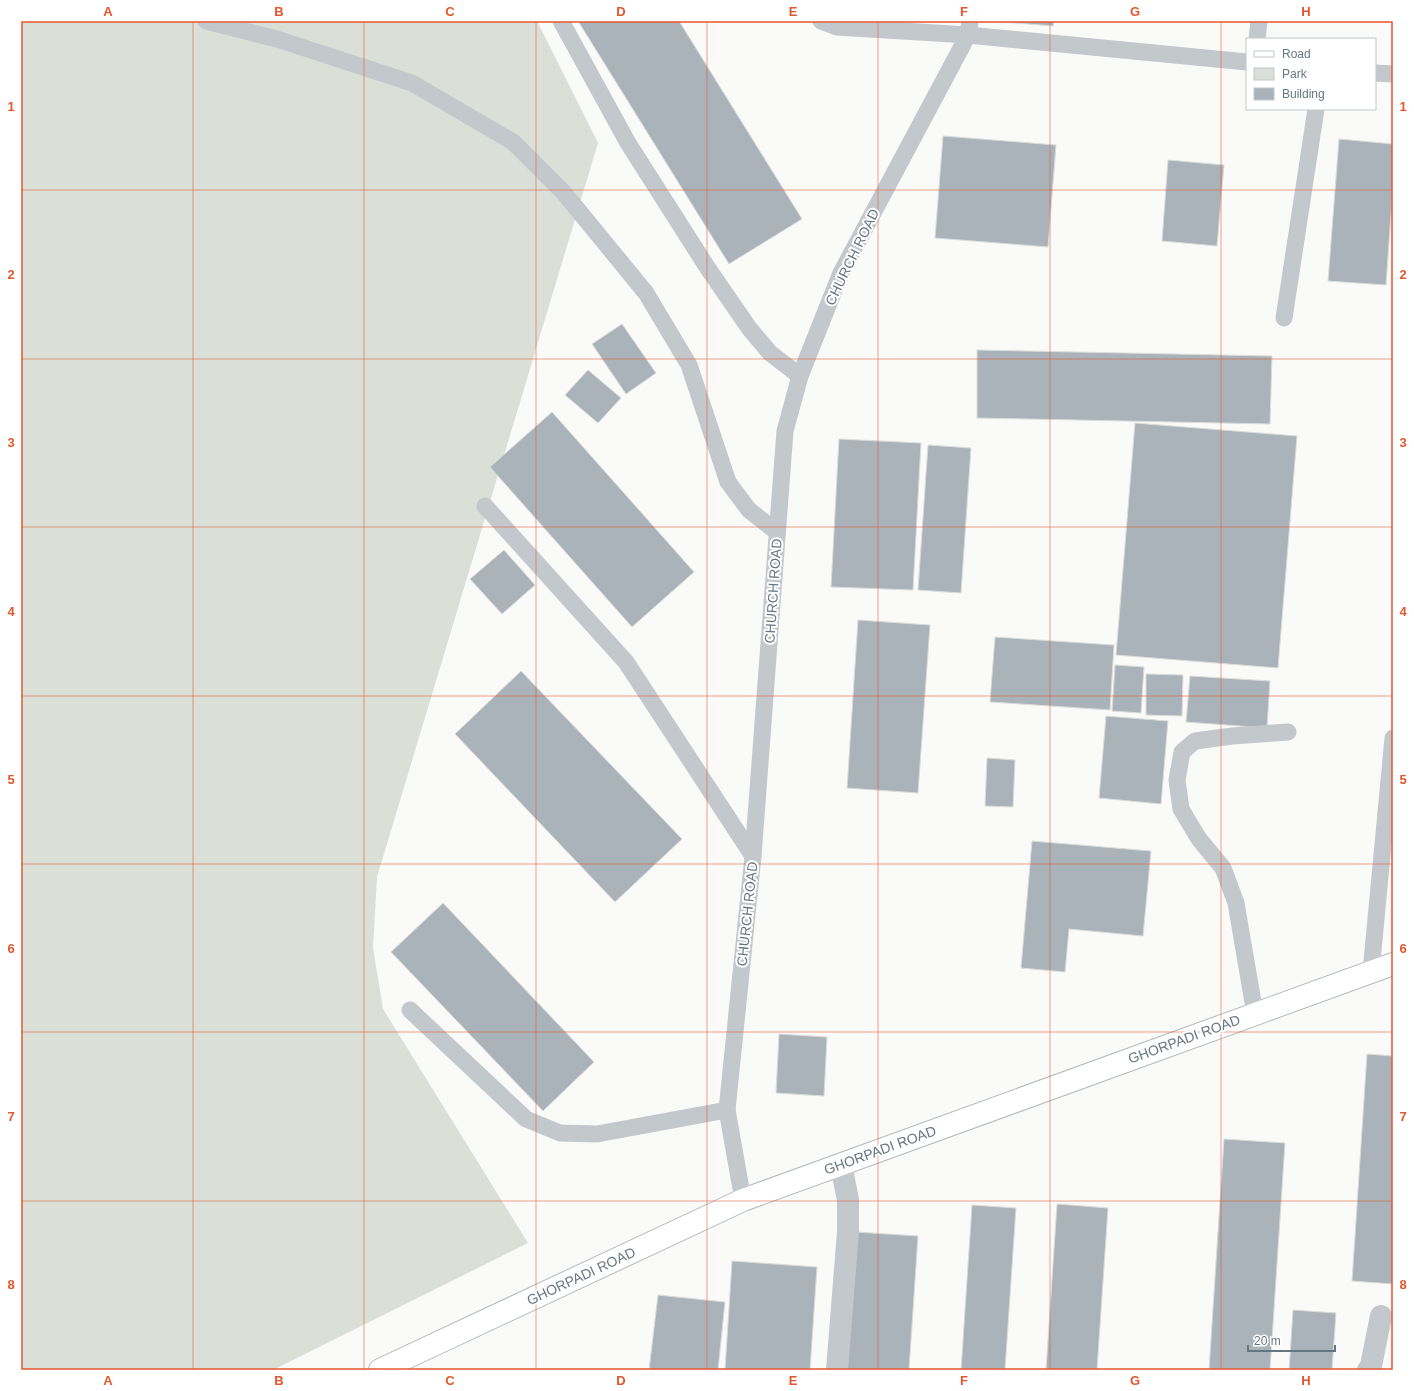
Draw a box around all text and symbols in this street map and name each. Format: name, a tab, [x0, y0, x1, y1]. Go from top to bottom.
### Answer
text: A	[103, 4, 113, 19]
text: B	[274, 4, 284, 19]
text: C	[445, 4, 455, 19]
text: D	[616, 4, 626, 19]
text: E	[789, 4, 798, 19]
text: F	[960, 4, 968, 19]
text: G	[1130, 4, 1140, 19]
text: H	[1301, 4, 1311, 19]
legend	[1246, 38, 1376, 110]
text: Road	[1282, 47, 1311, 61]
text: Park	[1282, 67, 1308, 81]
text: Building	[1282, 87, 1325, 101]
text: 1	[7, 99, 15, 114]
text: 1	[1399, 99, 1407, 114]
street label: CHURCH ROAD	[822, 206, 882, 308]
text: 2	[7, 267, 15, 282]
text: 2	[1399, 267, 1407, 282]
text: 3	[7, 435, 15, 450]
text: 3	[1399, 435, 1407, 450]
street label: CHURCH ROAD	[761, 538, 785, 644]
text: 4	[7, 604, 15, 619]
text: 4	[1399, 604, 1407, 619]
text: 5	[7, 772, 15, 787]
text: 5	[1399, 772, 1407, 787]
street label: CHURCH ROAD	[734, 861, 760, 967]
text: 6	[7, 941, 15, 956]
text: 6	[1399, 941, 1407, 956]
street label: GHORPADI ROAD	[1126, 1011, 1242, 1067]
text: 7	[7, 1109, 15, 1124]
text: 7	[1399, 1109, 1407, 1124]
street label: GHORPADI ROAD	[822, 1122, 938, 1178]
street label: GHORPADI ROAD	[524, 1244, 638, 1308]
text: 8	[7, 1277, 15, 1292]
text: 8	[1399, 1277, 1407, 1292]
scale bar	[1248, 1327, 1335, 1353]
text: 20 m	[1254, 1334, 1281, 1348]
text: A	[103, 1373, 113, 1388]
text: B	[274, 1373, 284, 1388]
text: C	[445, 1373, 455, 1388]
text: D	[616, 1373, 626, 1388]
text: E	[789, 1373, 798, 1388]
text: F	[960, 1373, 968, 1388]
text: G	[1130, 1373, 1140, 1388]
text: H	[1301, 1373, 1311, 1388]

